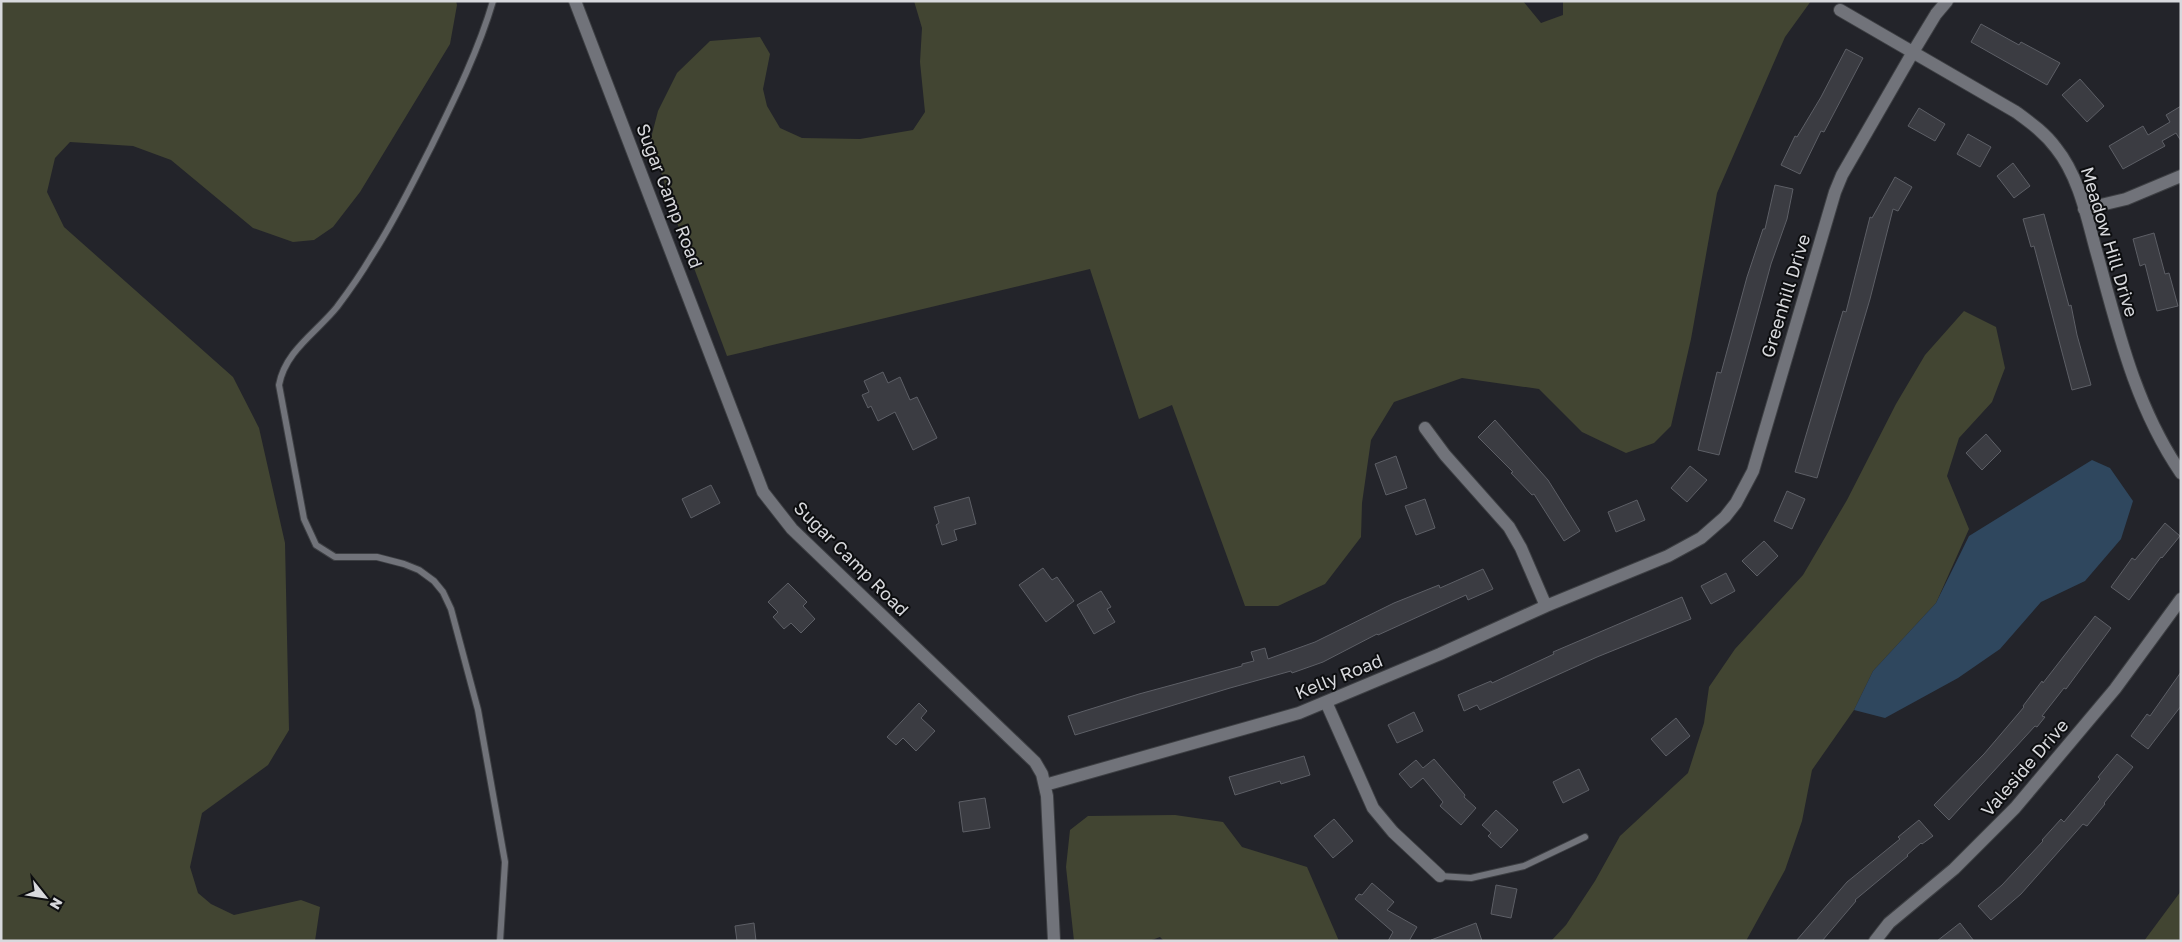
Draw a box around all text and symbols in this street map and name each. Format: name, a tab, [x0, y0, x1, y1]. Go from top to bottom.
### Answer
street label: Sugar Camp Road	[632, 120, 708, 271]
street label: Meadow Hill Drive	[2077, 164, 2143, 320]
street label: Greenhill Drive	[1756, 231, 1814, 360]
street label: Sugar Camp Road	[790, 496, 914, 620]
street label: Kelly Road	[1292, 649, 1386, 704]
street label: Valeside Drive	[1976, 714, 2073, 821]
north arrow	[20, 872, 70, 922]
text: N	[47, 895, 67, 913]

